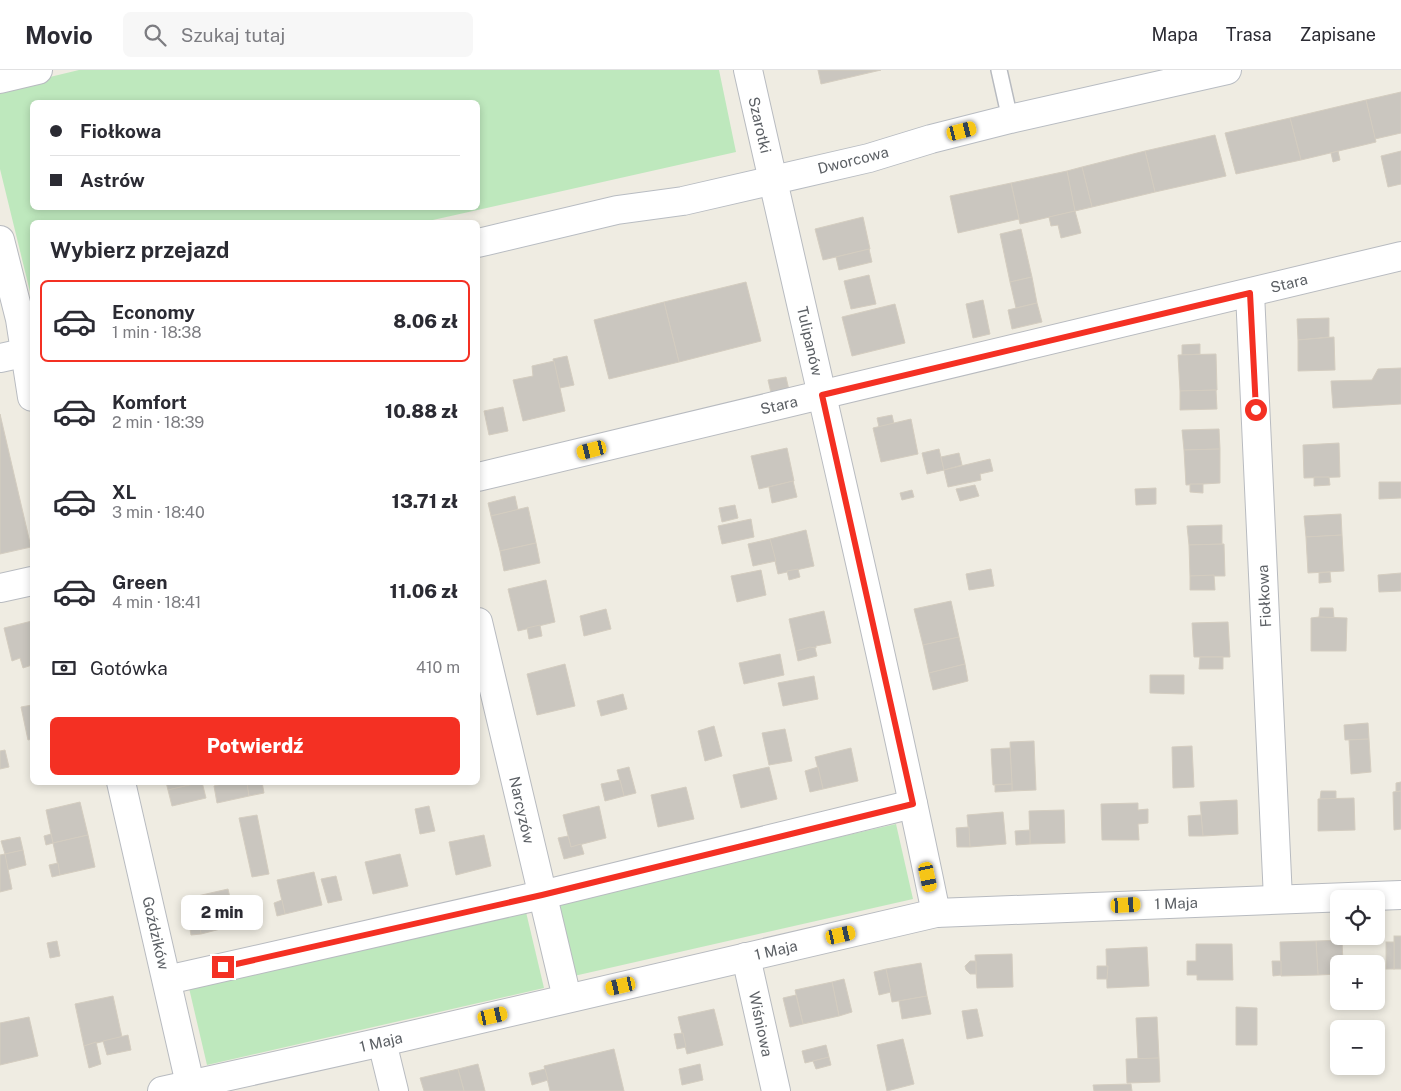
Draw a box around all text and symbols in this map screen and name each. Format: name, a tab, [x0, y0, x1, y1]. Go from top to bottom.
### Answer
search box	[123, 12, 473, 57]
text: Movio	[25, 21, 93, 49]
icon: search	[141, 21, 169, 49]
text: Szukaj tutaj	[181, 24, 285, 46]
text: Mapa	[1151, 24, 1198, 45]
text: Trasa	[1226, 24, 1272, 45]
text: Zapisane	[1300, 24, 1376, 45]
street label: Szarotki	[745, 95, 775, 155]
text: Fiołkowa	[80, 120, 161, 142]
car	[945, 120, 978, 142]
street label: Dworcowa	[816, 143, 890, 177]
text: Astrów	[80, 169, 145, 191]
text: Wybierz przejazd	[50, 237, 230, 263]
street label: Stara	[1269, 270, 1309, 296]
icon: car	[52, 299, 97, 344]
text: Economy	[112, 301, 195, 323]
street label: Tulipanów	[794, 304, 826, 378]
text: 8.06 zł	[393, 310, 458, 332]
text: 1 min · 18:38	[112, 323, 202, 342]
icon: car	[52, 389, 97, 434]
text: Komfort	[112, 391, 187, 413]
street label: Stara	[759, 392, 799, 418]
route start	[1245, 399, 1267, 421]
text: 10.88 zł	[385, 400, 458, 422]
text: 2 min · 18:39	[112, 413, 204, 432]
car	[575, 439, 608, 461]
icon: car	[52, 479, 97, 524]
text: XL	[112, 481, 137, 503]
text: 13.71 zł	[392, 490, 458, 512]
text: 3 min · 18:40	[112, 503, 205, 522]
street label: Fiołkowa	[1254, 564, 1274, 628]
icon: car	[52, 569, 97, 614]
text: Green	[112, 571, 167, 593]
text: 11.06 zł	[390, 580, 458, 602]
text: 4 min · 18:41	[112, 593, 201, 612]
icon: cash	[50, 654, 78, 682]
text: Gotówka	[90, 657, 168, 679]
text: 410 m	[416, 658, 460, 677]
button: Potwierdź	[50, 717, 460, 775]
street label: Narcyzów	[506, 775, 538, 846]
car	[917, 861, 938, 893]
map controls	[1330, 890, 1385, 1075]
button: locate	[1330, 890, 1385, 945]
callout: 2 min	[182, 894, 264, 930]
street label: 1 Maja	[1154, 894, 1198, 912]
street label: Goździków	[139, 895, 173, 972]
car	[1110, 897, 1141, 913]
text: 2 min	[201, 903, 243, 922]
car	[824, 924, 857, 946]
street label: 1 Maja	[753, 937, 799, 963]
button: +	[1330, 955, 1385, 1010]
route end	[212, 956, 234, 978]
car	[604, 975, 637, 997]
street label: Wiśniowa	[746, 990, 776, 1058]
car	[476, 1005, 509, 1027]
button: −	[1330, 1020, 1385, 1075]
street label: 1 Maja	[358, 1029, 404, 1055]

